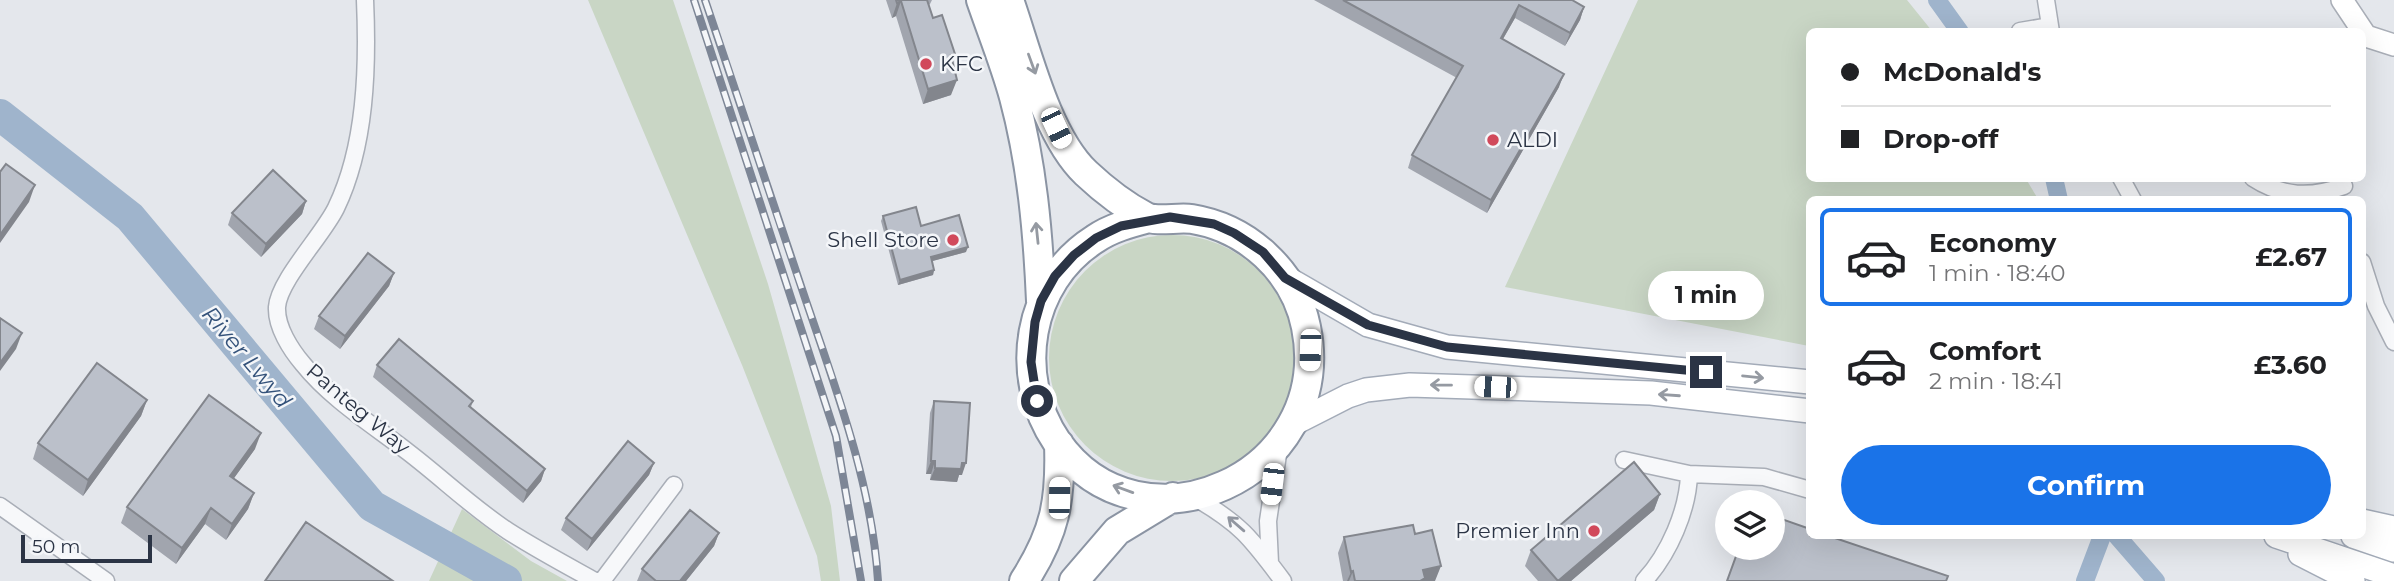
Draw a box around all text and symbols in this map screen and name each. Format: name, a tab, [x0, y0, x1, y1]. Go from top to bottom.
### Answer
place label: KFC	[940, 51, 983, 76]
one-way arrow	[1026, 53, 1039, 75]
marker: KFC	[918, 56, 934, 72]
text: McDonald's	[1883, 56, 2041, 88]
car	[1038, 105, 1075, 151]
text: Drop-off	[1883, 123, 1998, 155]
place label: ALDI	[1507, 127, 1558, 152]
marker: ALDI	[1485, 132, 1501, 148]
one-way arrow	[1030, 222, 1043, 244]
icon: car	[1845, 226, 1908, 289]
place label: Shell Store	[827, 227, 939, 252]
text: Economy	[1929, 227, 2056, 259]
marker: Shell Store	[945, 232, 961, 248]
text: £2.67	[2255, 241, 2327, 273]
text: 1 min · 18:40	[1929, 259, 2066, 287]
callout: 1 min	[1648, 270, 1764, 320]
text: 1 min	[1675, 281, 1737, 309]
water label: River Lwyd	[196, 300, 298, 414]
car	[1299, 329, 1322, 371]
icon: car	[1845, 334, 1908, 397]
text: Comfort	[1929, 335, 2041, 367]
text: £3.60	[2254, 349, 2327, 381]
route end	[1690, 356, 1722, 388]
street label: Panteg Way	[301, 358, 416, 460]
text: 2 min · 18:41	[1929, 367, 2063, 395]
one-way arrow	[1741, 371, 1763, 384]
car	[1474, 376, 1517, 398]
one-way arrow	[1430, 378, 1453, 392]
route start	[1021, 385, 1053, 417]
one-way arrow	[1658, 388, 1680, 401]
button: Confirm	[1841, 445, 2331, 525]
car	[1260, 462, 1285, 506]
car	[1049, 477, 1070, 519]
one-way arrow	[1112, 482, 1134, 494]
map controls	[1715, 490, 1785, 560]
button: layers	[1715, 490, 1785, 560]
one-way arrow	[1227, 516, 1245, 532]
place label: Premier Inn	[1455, 518, 1580, 543]
marker: Premier Inn	[1586, 523, 1602, 539]
scale bar	[21, 532, 152, 564]
text: 50 m	[32, 535, 80, 558]

